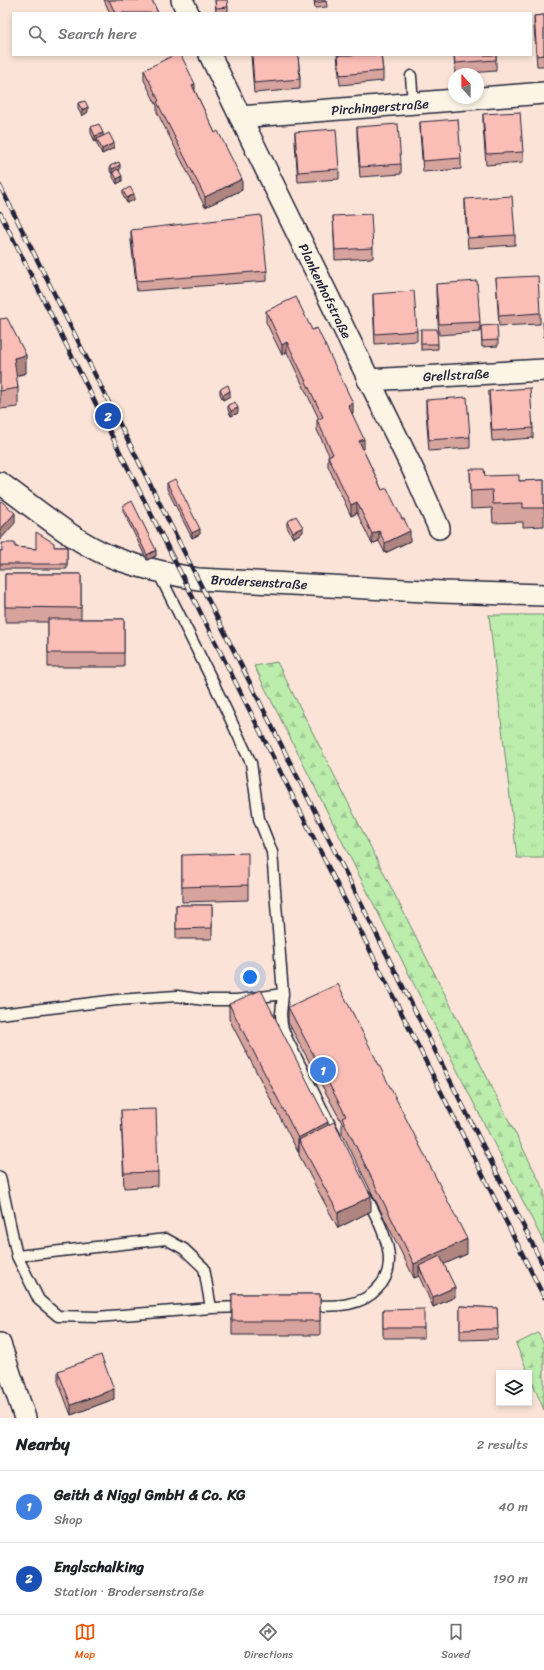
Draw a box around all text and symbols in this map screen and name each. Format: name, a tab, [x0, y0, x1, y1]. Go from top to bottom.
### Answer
search box	[12, 12, 532, 56]
text: Search here	[58, 21, 137, 47]
icon: search	[26, 23, 48, 45]
north arrow	[448, 68, 484, 104]
street label: Pirchingerstraße	[330, 92, 430, 122]
street label: Plankenhofstraße	[292, 239, 358, 343]
street label: Grellstraße	[422, 362, 490, 388]
pin: 2	[95, 401, 121, 431]
street label: Brodersenstraße	[210, 568, 308, 596]
your location	[240, 967, 260, 987]
pin: 1	[310, 1055, 336, 1085]
map controls	[496, 1370, 532, 1406]
button: layers	[496, 1370, 532, 1406]
text: Nearby	[16, 1429, 70, 1459]
text: 2 results	[477, 1433, 528, 1456]
text: Geith & Niggl GmbH & Co. KG	[54, 1482, 246, 1508]
text: 1	[26, 1495, 32, 1518]
text: 40 m	[498, 1495, 528, 1518]
text: Shop	[54, 1508, 82, 1531]
text: Englschalking	[54, 1554, 144, 1580]
text: 2	[25, 1567, 33, 1590]
text: 190 m	[493, 1567, 528, 1590]
text: Station · Brodersenstraße	[54, 1580, 204, 1603]
tab: Map	[74, 1621, 96, 1664]
tab: Directions	[244, 1621, 293, 1664]
tab: Saved	[441, 1621, 470, 1664]

